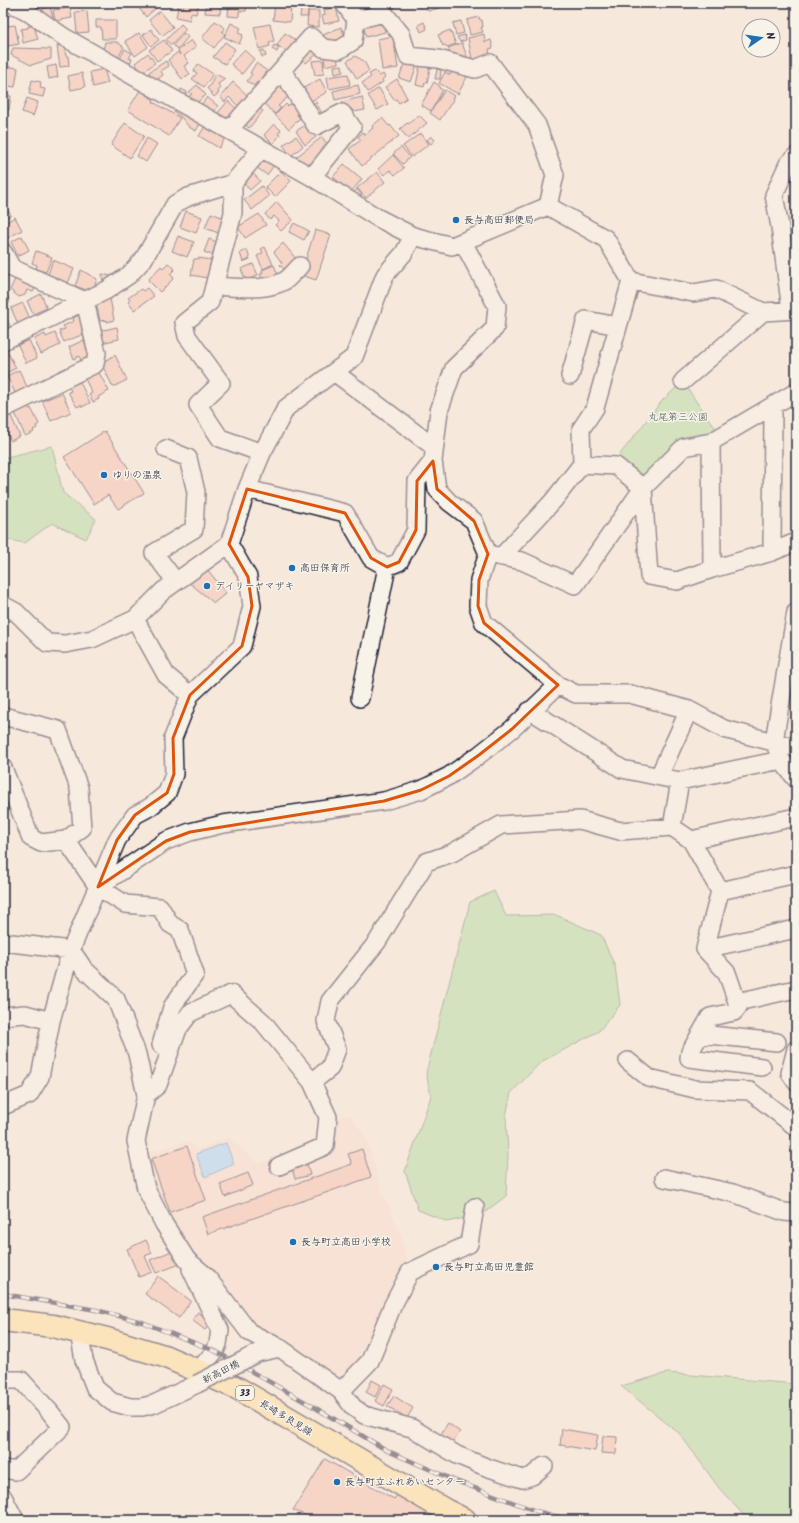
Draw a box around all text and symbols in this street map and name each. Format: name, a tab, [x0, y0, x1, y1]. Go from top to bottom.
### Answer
north arrow	[741, 18, 781, 58]
text: N	[760, 31, 779, 41]
place label: 長与高田郵便局	[464, 212, 534, 228]
marker: 長与高田郵便局	[451, 215, 461, 225]
park label: 丸尾第三公園	[648, 409, 708, 425]
place label: ゆりの温泉	[112, 467, 162, 483]
marker: ゆりの温泉	[99, 470, 109, 480]
place label: 高田保育所	[300, 560, 350, 576]
marker: 高田保育所	[287, 563, 297, 573]
place label: デイリーヤマザキ	[215, 578, 295, 594]
marker: デイリーヤマザキ	[202, 581, 212, 591]
place label: 長与町立高田小学校	[301, 1234, 391, 1250]
marker: 長与町立高田小学校	[288, 1237, 298, 1247]
place label: 長与町立高田児童館	[444, 1259, 534, 1275]
marker: 長与町立高田児童館	[431, 1262, 441, 1272]
street label: 新高田橋	[200, 1356, 242, 1388]
road number: 33	[236, 1386, 254, 1400]
street label: 長崎多良見線	[256, 1396, 316, 1440]
place label: 長与町立ふれあいセンター	[345, 1474, 465, 1490]
marker: 長与町立ふれあいセンター	[332, 1477, 342, 1487]

